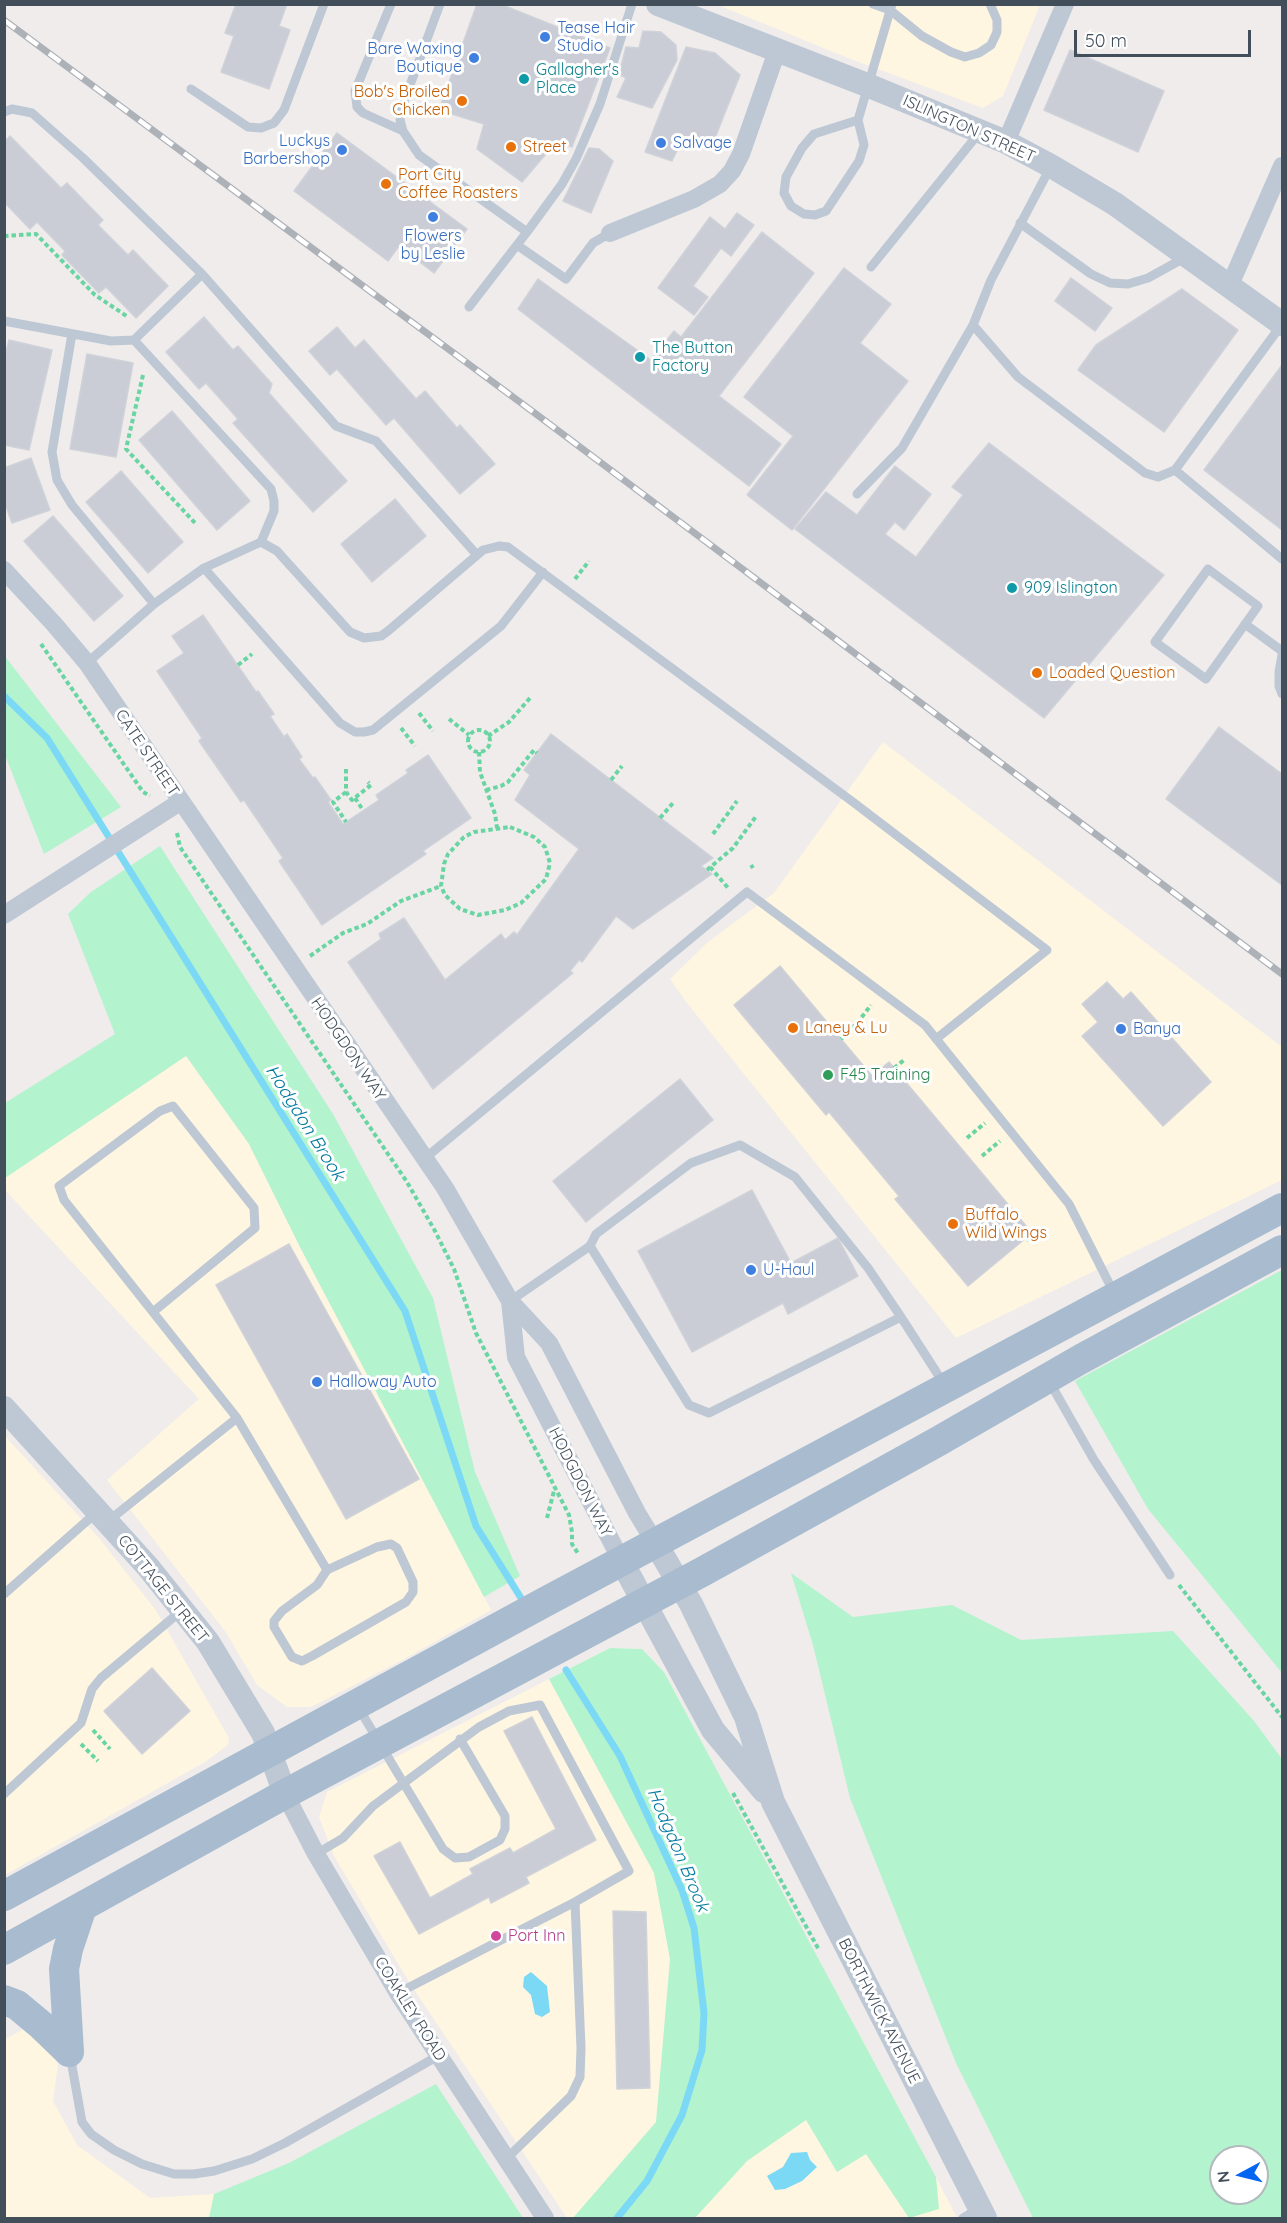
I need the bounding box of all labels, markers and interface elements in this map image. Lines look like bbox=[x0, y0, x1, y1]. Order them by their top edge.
place label: Tease Hair Studio bbox=[557, 18, 635, 56]
scale bar bbox=[1077, 18, 1254, 56]
text: 50 m bbox=[1085, 29, 1127, 52]
marker: Tease Hair Studio bbox=[538, 30, 552, 44]
place label: Bare Waxing Boutique bbox=[367, 39, 462, 77]
marker: Bare Waxing Boutique bbox=[467, 51, 481, 65]
place label: Gallagher's Place bbox=[536, 60, 619, 98]
marker: Gallagher's Place bbox=[517, 72, 531, 86]
place label: Bob's Broiled Chicken bbox=[354, 82, 450, 120]
street label: ISLINGTON STREET bbox=[900, 91, 1038, 167]
marker: Bob's Broiled Chicken bbox=[455, 94, 469, 108]
place label: Luckys Barbershop bbox=[243, 131, 330, 169]
place label: Salvage bbox=[673, 133, 732, 153]
marker: Salvage bbox=[654, 136, 668, 150]
place label: Street bbox=[523, 137, 567, 157]
marker: Street bbox=[504, 140, 518, 154]
marker: Luckys Barbershop bbox=[335, 143, 349, 157]
place label: Port City Coffee Roasters bbox=[398, 165, 518, 203]
marker: Port City Coffee Roasters bbox=[379, 177, 393, 191]
marker: Flowers by Leslie bbox=[426, 210, 440, 224]
place label: Flowers by Leslie bbox=[401, 226, 465, 264]
place label: The Button Factory bbox=[652, 338, 733, 376]
marker: The Button Factory bbox=[633, 350, 647, 364]
place label: 909 Islington bbox=[1024, 578, 1118, 598]
marker: 909 Islington bbox=[1005, 581, 1019, 595]
place label: Loaded Question bbox=[1049, 663, 1175, 683]
marker: Loaded Question bbox=[1030, 666, 1044, 680]
street label: CATE STREET bbox=[111, 706, 183, 800]
street label: HODGDON WAY bbox=[307, 994, 389, 1104]
place label: Laney & Lu bbox=[805, 1018, 888, 1038]
place label: Banya bbox=[1133, 1019, 1181, 1039]
marker: Laney & Lu bbox=[786, 1021, 800, 1035]
marker: Banya bbox=[1114, 1022, 1128, 1036]
water label: Hodgdon Brook bbox=[261, 1061, 349, 1185]
place label: F45 Training bbox=[840, 1065, 930, 1085]
marker: F45 Training bbox=[821, 1068, 835, 1082]
place label: Buffalo Wild Wings bbox=[965, 1205, 1047, 1243]
marker: Buffalo Wild Wings bbox=[946, 1217, 960, 1231]
place label: U-Haul bbox=[763, 1260, 814, 1280]
marker: U-Haul bbox=[744, 1263, 758, 1277]
place label: Halloway Auto bbox=[329, 1372, 437, 1392]
marker: Halloway Auto bbox=[310, 1375, 324, 1389]
street label: HODGDON WAY bbox=[544, 1424, 616, 1540]
street label: COTTAGE STREET bbox=[114, 1531, 212, 1647]
water label: Hodgdon Brook bbox=[642, 1785, 714, 1915]
place label: Port Inn bbox=[508, 1926, 565, 1946]
marker: Port Inn bbox=[489, 1929, 503, 1943]
street label: BORTHWICK AVENUE bbox=[834, 1935, 924, 2087]
street label: COAKLEY ROAD bbox=[370, 1953, 450, 2065]
north arrow bbox=[1209, 2145, 1269, 2205]
text: N bbox=[1212, 2170, 1234, 2184]

